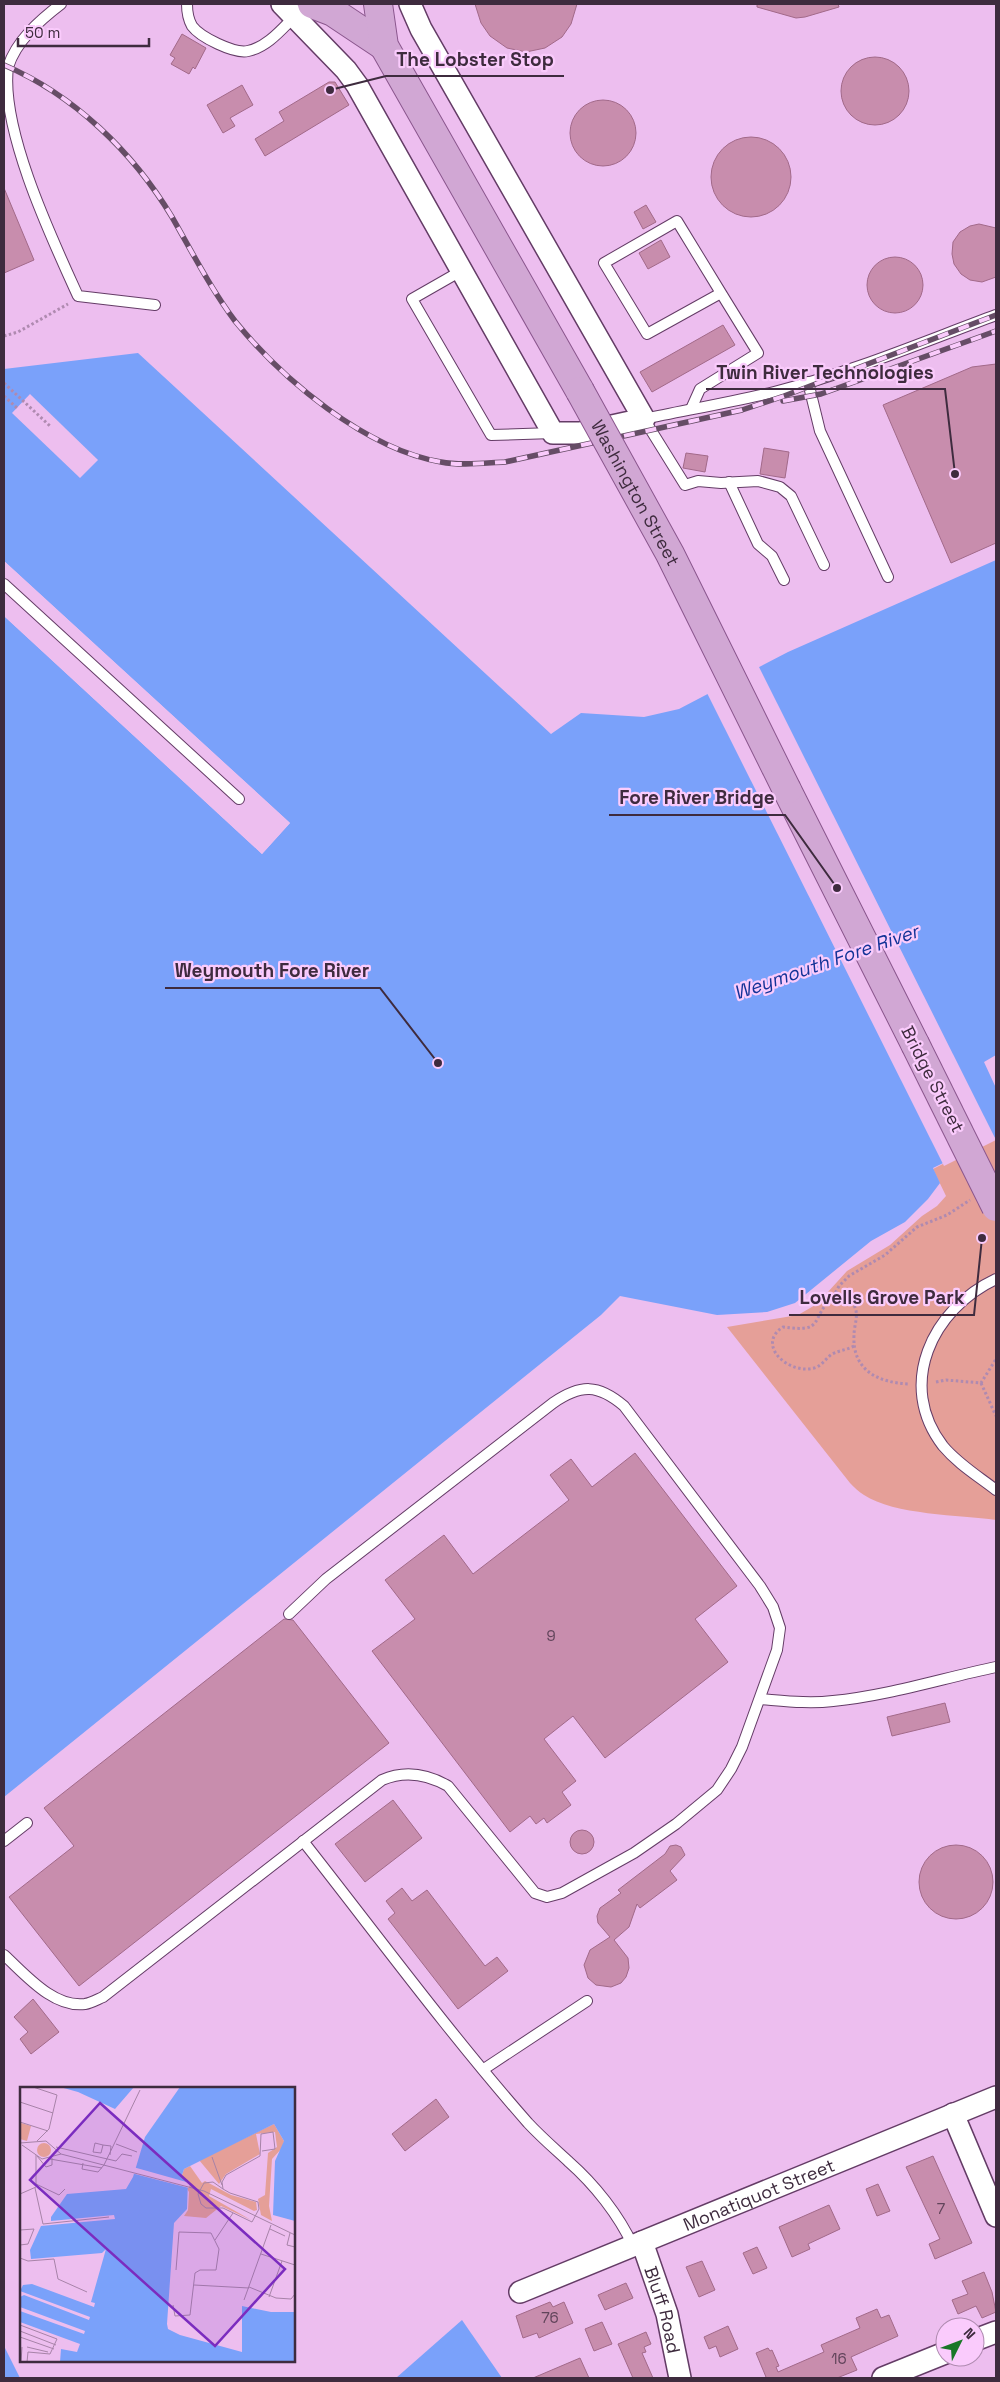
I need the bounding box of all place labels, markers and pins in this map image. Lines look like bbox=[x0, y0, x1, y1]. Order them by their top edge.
callout: The Lobster Stop bbox=[386, 42, 564, 76]
callout: Twin River Technologies bbox=[706, 355, 945, 389]
callout: Fore River Bridge bbox=[609, 781, 785, 815]
callout: Weymouth Fore River bbox=[165, 954, 380, 988]
callout: Lovells Grove Park bbox=[789, 1281, 974, 1315]

